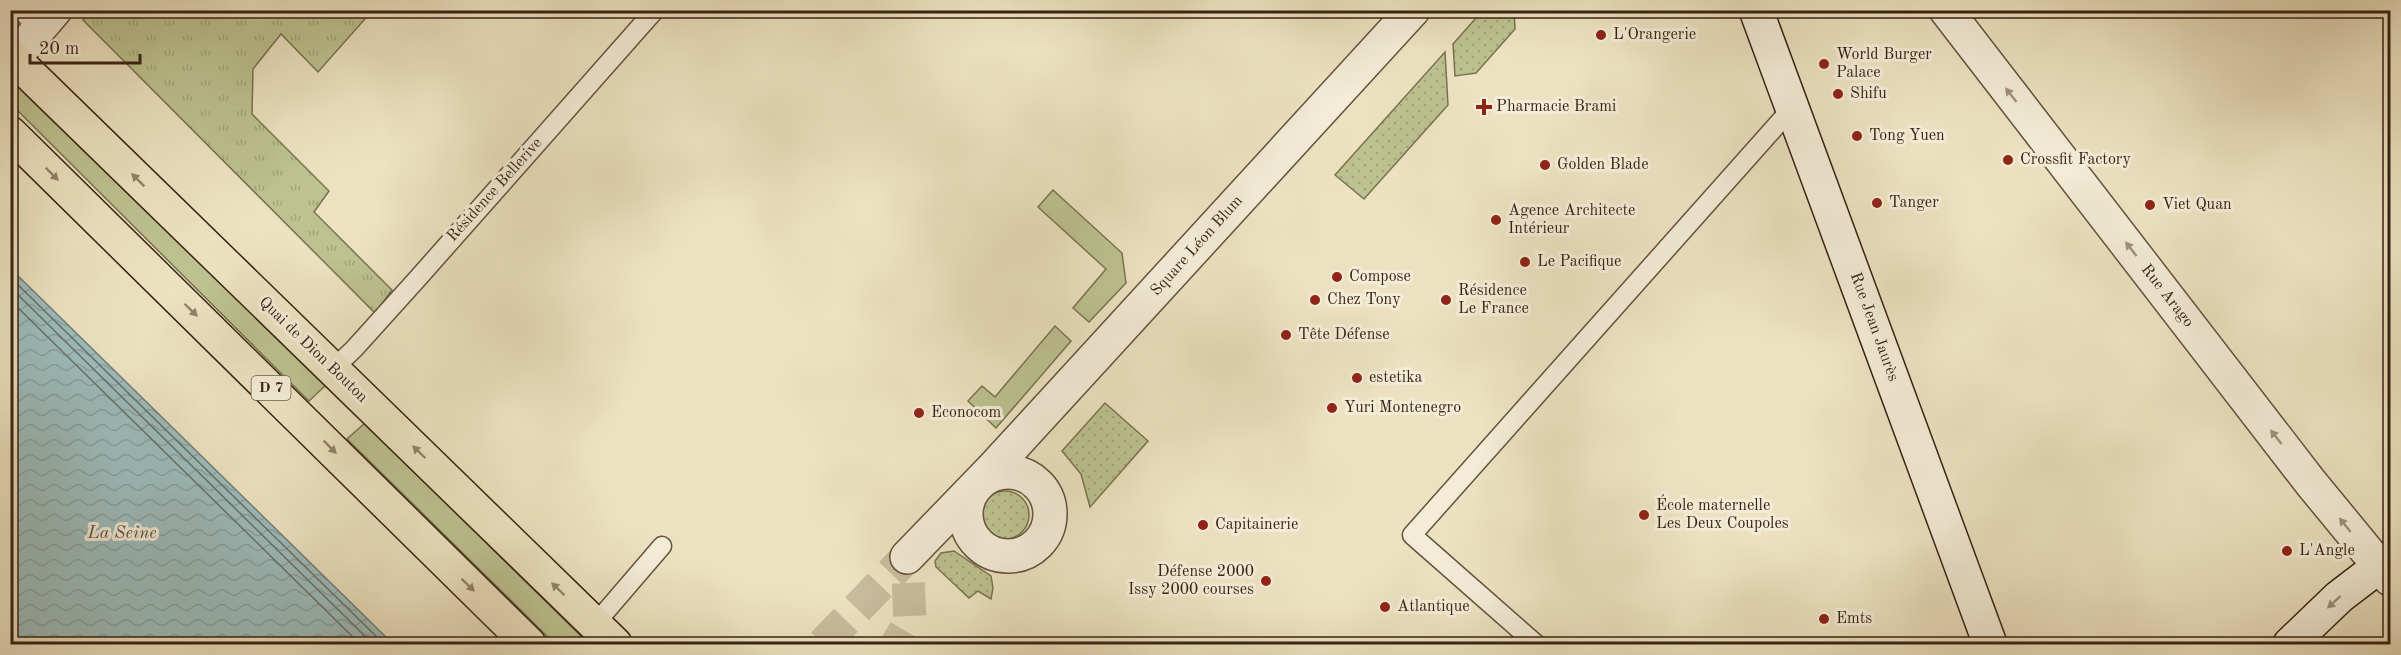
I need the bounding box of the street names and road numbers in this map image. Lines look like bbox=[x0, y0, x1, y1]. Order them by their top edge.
street label: Résidence Bellerive bbox=[444, 135, 546, 245]
street label: Square Léon Blum bbox=[1148, 193, 1246, 299]
street label: Rue Arago bbox=[2138, 261, 2196, 331]
street label: Rue Jean Jaurès bbox=[1847, 270, 1901, 384]
street label: Quai de Dion Bouton bbox=[256, 294, 371, 406]
road number: D 7 bbox=[252, 376, 290, 400]

